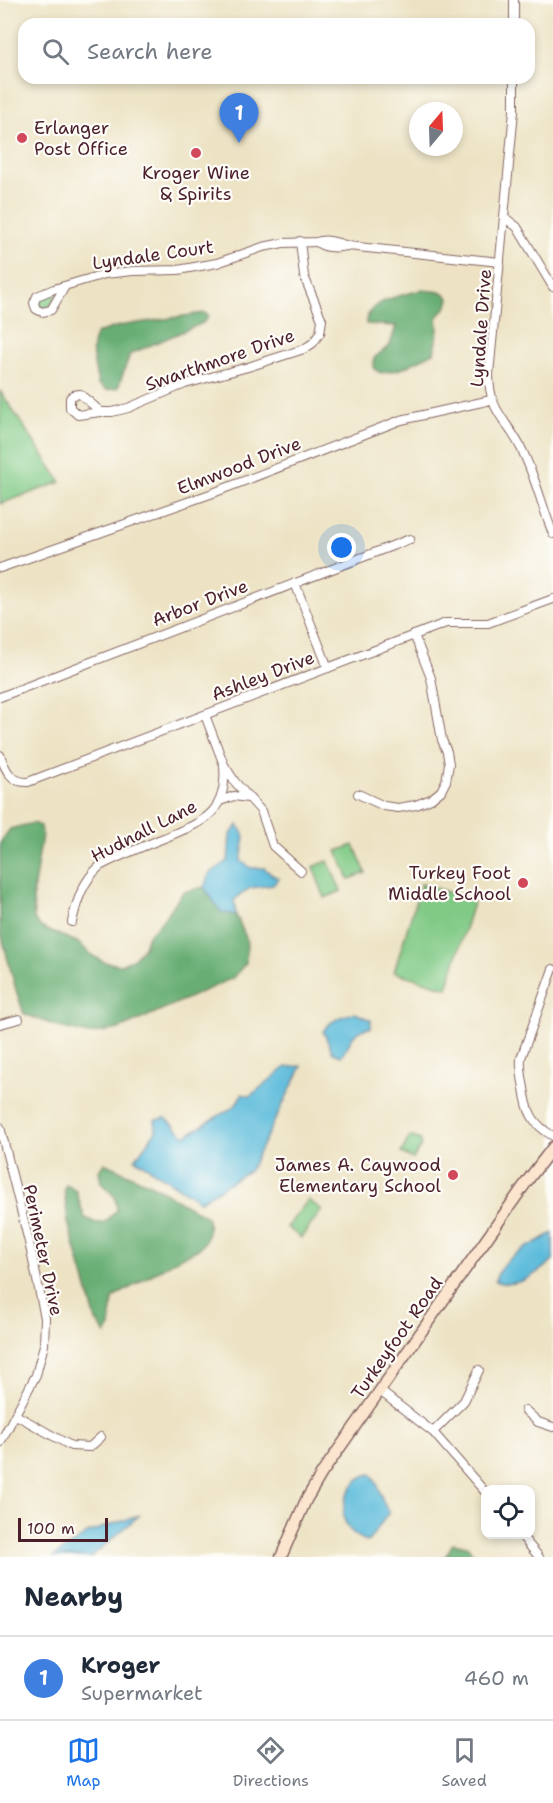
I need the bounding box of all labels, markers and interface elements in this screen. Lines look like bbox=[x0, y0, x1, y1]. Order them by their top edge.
search box bbox=[18, 18, 535, 84]
icon: search bbox=[39, 35, 72, 68]
text: Search here bbox=[87, 37, 213, 66]
pin: 1 bbox=[220, 94, 258, 143]
north arrow bbox=[409, 102, 463, 156]
place label: Erlanger Post Office bbox=[34, 116, 128, 161]
marker: Erlanger Post Office bbox=[15, 131, 29, 145]
marker: Kroger Wine & Spirits bbox=[189, 146, 203, 160]
place label: Kroger Wine & Spirits bbox=[142, 161, 250, 206]
street label: Lyndale Court bbox=[91, 235, 215, 275]
street label: Lyndale Drive bbox=[465, 268, 497, 388]
street label: Swarthmore Drive bbox=[142, 323, 298, 397]
street label: Elmwood Drive bbox=[174, 431, 304, 501]
your location bbox=[327, 533, 356, 562]
street label: Arbor Drive bbox=[149, 574, 251, 632]
street label: Ashley Drive bbox=[208, 645, 318, 707]
street label: Hudnall Lane bbox=[87, 794, 201, 868]
place label: Turkey Foot Middle School bbox=[388, 861, 512, 906]
marker: Turkey Foot Middle School bbox=[516, 876, 530, 890]
place label: James A. Caywood Elementary School bbox=[275, 1153, 442, 1198]
marker: James A. Caywood Elementary School bbox=[446, 1168, 460, 1182]
street label: Perimeter Drive bbox=[17, 1182, 69, 1318]
street label: Turkeyfoot Road bbox=[346, 1272, 448, 1404]
map controls bbox=[481, 1485, 535, 1539]
button: locate bbox=[481, 1485, 535, 1539]
scale bar bbox=[18, 1515, 108, 1542]
text: 100 m bbox=[27, 1518, 75, 1539]
text: Nearby bbox=[24, 1579, 123, 1614]
text: Kroger bbox=[81, 1651, 160, 1680]
text: 1 bbox=[39, 1665, 48, 1691]
text: 460 m bbox=[464, 1665, 529, 1691]
text: Supermarket bbox=[81, 1680, 203, 1706]
tab: Map bbox=[66, 1734, 100, 1791]
tab: Directions bbox=[233, 1734, 309, 1791]
tab: Saved bbox=[441, 1734, 487, 1791]

